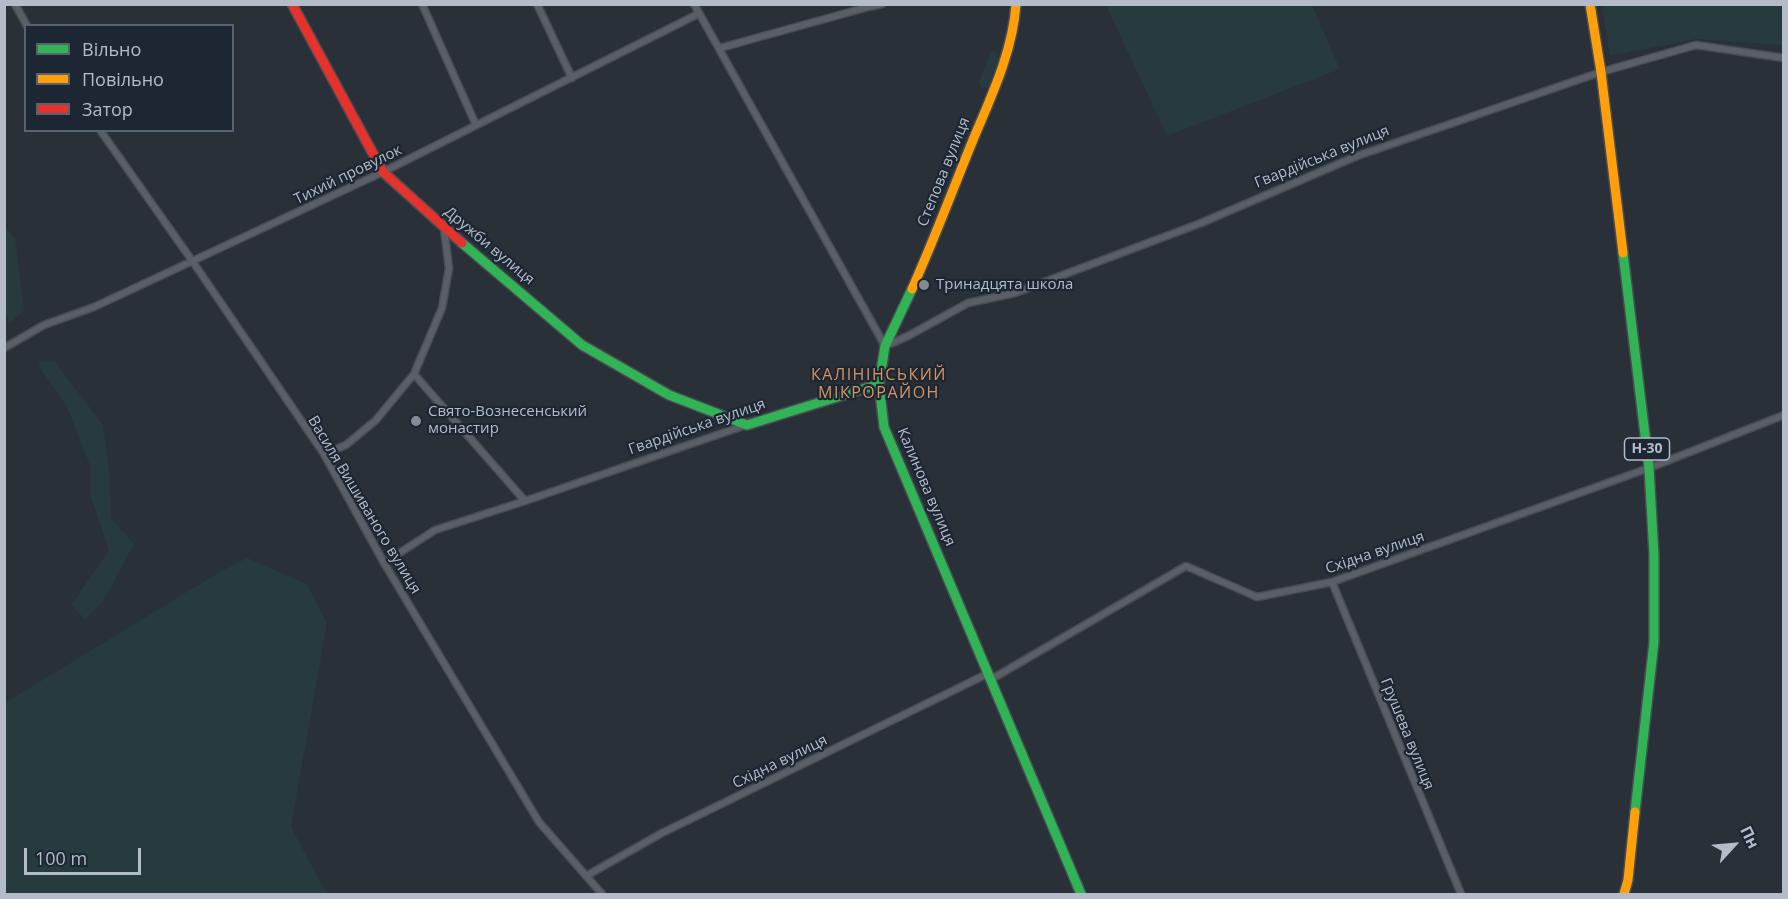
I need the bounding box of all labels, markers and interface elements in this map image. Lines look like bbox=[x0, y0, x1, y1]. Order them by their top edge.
legend bbox=[24, 24, 234, 132]
text: Вільно bbox=[82, 37, 141, 61]
text: Повільно bbox=[82, 67, 164, 91]
text: Затор bbox=[82, 97, 133, 121]
street label: Степова вулиця bbox=[914, 115, 974, 229]
street label: Гвардійська вулиця bbox=[1252, 122, 1392, 192]
street label: Тихий провулок bbox=[291, 141, 405, 209]
street label: Дружби вулиця bbox=[440, 203, 538, 289]
place label: Тринадцята школа bbox=[936, 276, 1073, 294]
marker: Тринадцята школа bbox=[917, 278, 931, 292]
district label: КАЛІНІНСЬКИЙ МІКРОРАЙОН bbox=[811, 365, 947, 403]
street label: Гвардійська вулиця bbox=[626, 395, 768, 459]
place label: Cвято-Вознесенський монастир bbox=[428, 403, 587, 438]
street label: Василя Вишиваного вулиця bbox=[304, 413, 424, 597]
marker: Cвято-Вознесенський монастир bbox=[409, 414, 423, 428]
street label: Калинова вулиця bbox=[893, 425, 959, 549]
road number: Н-30 bbox=[1624, 438, 1670, 460]
street label: Східна вулиця bbox=[1323, 528, 1427, 578]
street label: Грушева вулиця bbox=[1376, 675, 1438, 793]
street label: Східна вулиця bbox=[730, 731, 830, 793]
north arrow bbox=[1704, 815, 1764, 875]
text: Пн bbox=[1735, 822, 1765, 852]
scale bar bbox=[27, 836, 144, 874]
text: 100 m bbox=[35, 846, 87, 870]

